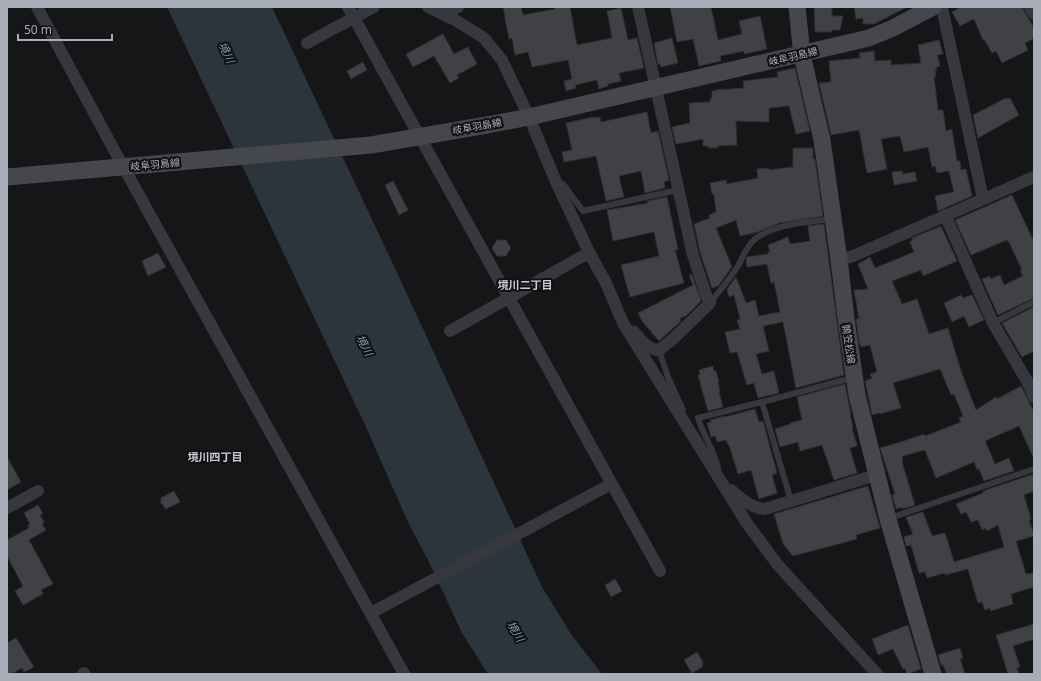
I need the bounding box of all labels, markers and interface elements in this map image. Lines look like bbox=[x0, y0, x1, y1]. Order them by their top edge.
scale bar bbox=[18, 16, 112, 42]
text: 50 m bbox=[24, 21, 52, 38]
water label: 境川 bbox=[216, 39, 239, 66]
street label: 岐阜羽島線 bbox=[767, 44, 819, 68]
street label: 岐阜羽島線 bbox=[451, 115, 503, 137]
street label: 岐阜羽島線 bbox=[129, 155, 181, 173]
district label: 境川二丁目 bbox=[498, 277, 553, 292]
street label: 鶉笠松線 bbox=[839, 323, 859, 365]
water label: 境川 bbox=[353, 332, 377, 359]
district label: 境川四丁目 bbox=[188, 449, 243, 464]
water label: 境川 bbox=[504, 618, 529, 645]

